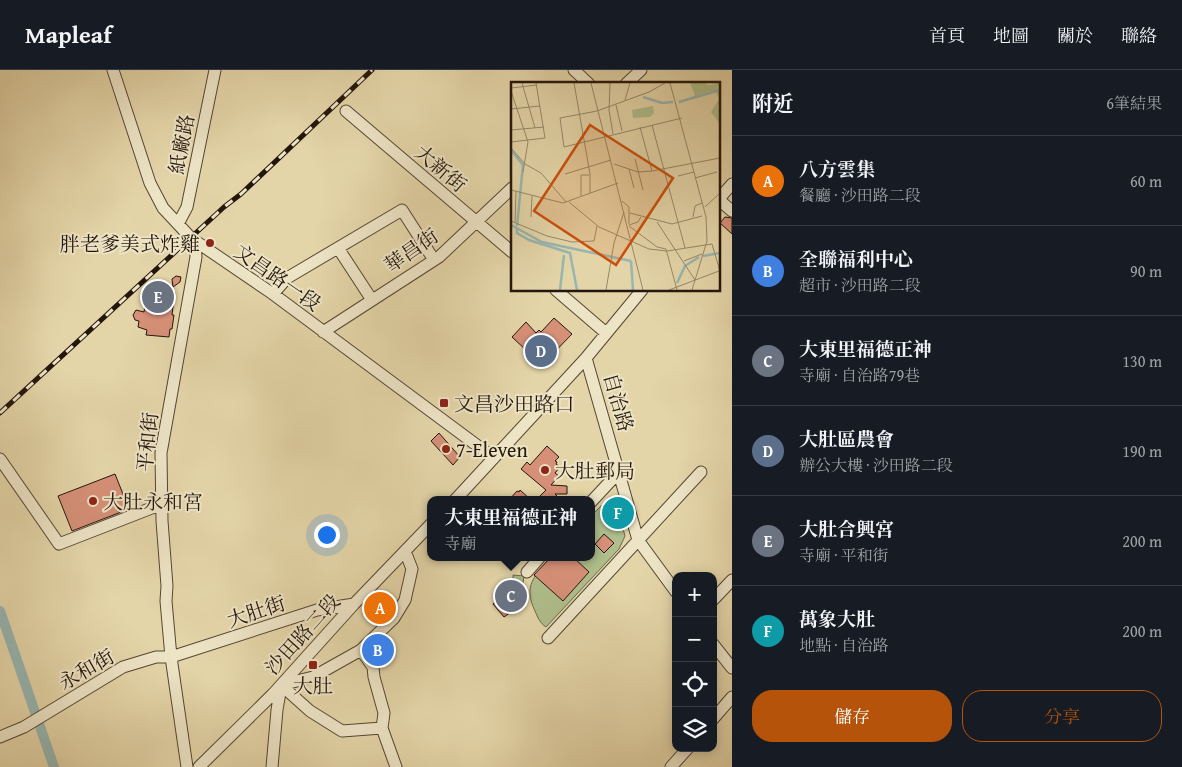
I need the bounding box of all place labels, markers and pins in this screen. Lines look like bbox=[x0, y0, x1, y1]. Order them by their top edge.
place label: 胖老爹美式炸雞 bbox=[60, 229, 200, 258]
marker: 胖老爹美式炸雞 bbox=[204, 237, 216, 249]
pin: E bbox=[142, 278, 174, 316]
pin: D bbox=[525, 332, 557, 370]
place label: 文昌沙田路口 bbox=[454, 389, 574, 418]
marker: 文昌沙田路口 bbox=[438, 397, 450, 409]
place label: 7-Eleven bbox=[456, 435, 528, 464]
marker: 7-Eleven bbox=[440, 443, 452, 455]
place label: 大肚郵局 bbox=[555, 456, 635, 485]
marker: 大肚郵局 bbox=[539, 464, 551, 476]
place label: 大肚永和宮 bbox=[103, 487, 203, 516]
pin: F bbox=[602, 494, 634, 532]
marker: 大肚永和宮 bbox=[87, 495, 99, 507]
pin: C bbox=[495, 577, 527, 615]
pin: A bbox=[364, 589, 396, 627]
pin: B bbox=[362, 631, 394, 669]
marker: 大肚 bbox=[307, 659, 319, 671]
place label: 大肚 bbox=[293, 671, 333, 700]

